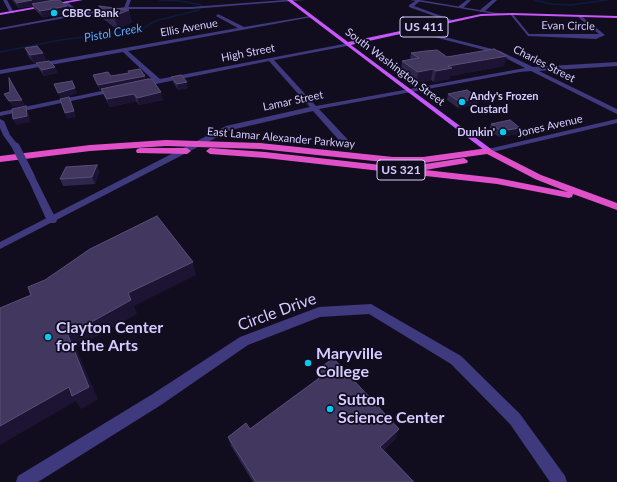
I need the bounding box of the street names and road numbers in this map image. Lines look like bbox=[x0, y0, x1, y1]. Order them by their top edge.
street label: Ellis Avenue bbox=[159, 16, 219, 40]
road number: US 411 bbox=[400, 17, 448, 37]
street label: Evan Circle bbox=[541, 19, 595, 33]
street label: South Washington Street bbox=[343, 25, 447, 109]
street label: High Street bbox=[220, 41, 276, 65]
street label: Charles Street bbox=[511, 43, 577, 85]
street label: Lamar Street bbox=[262, 88, 324, 114]
street label: Jones Avenue bbox=[516, 112, 584, 140]
street label: East Lamar Alexander Parkway bbox=[206, 125, 356, 151]
road number: US 321 bbox=[377, 160, 425, 180]
street label: Circle Drive bbox=[235, 289, 319, 335]

